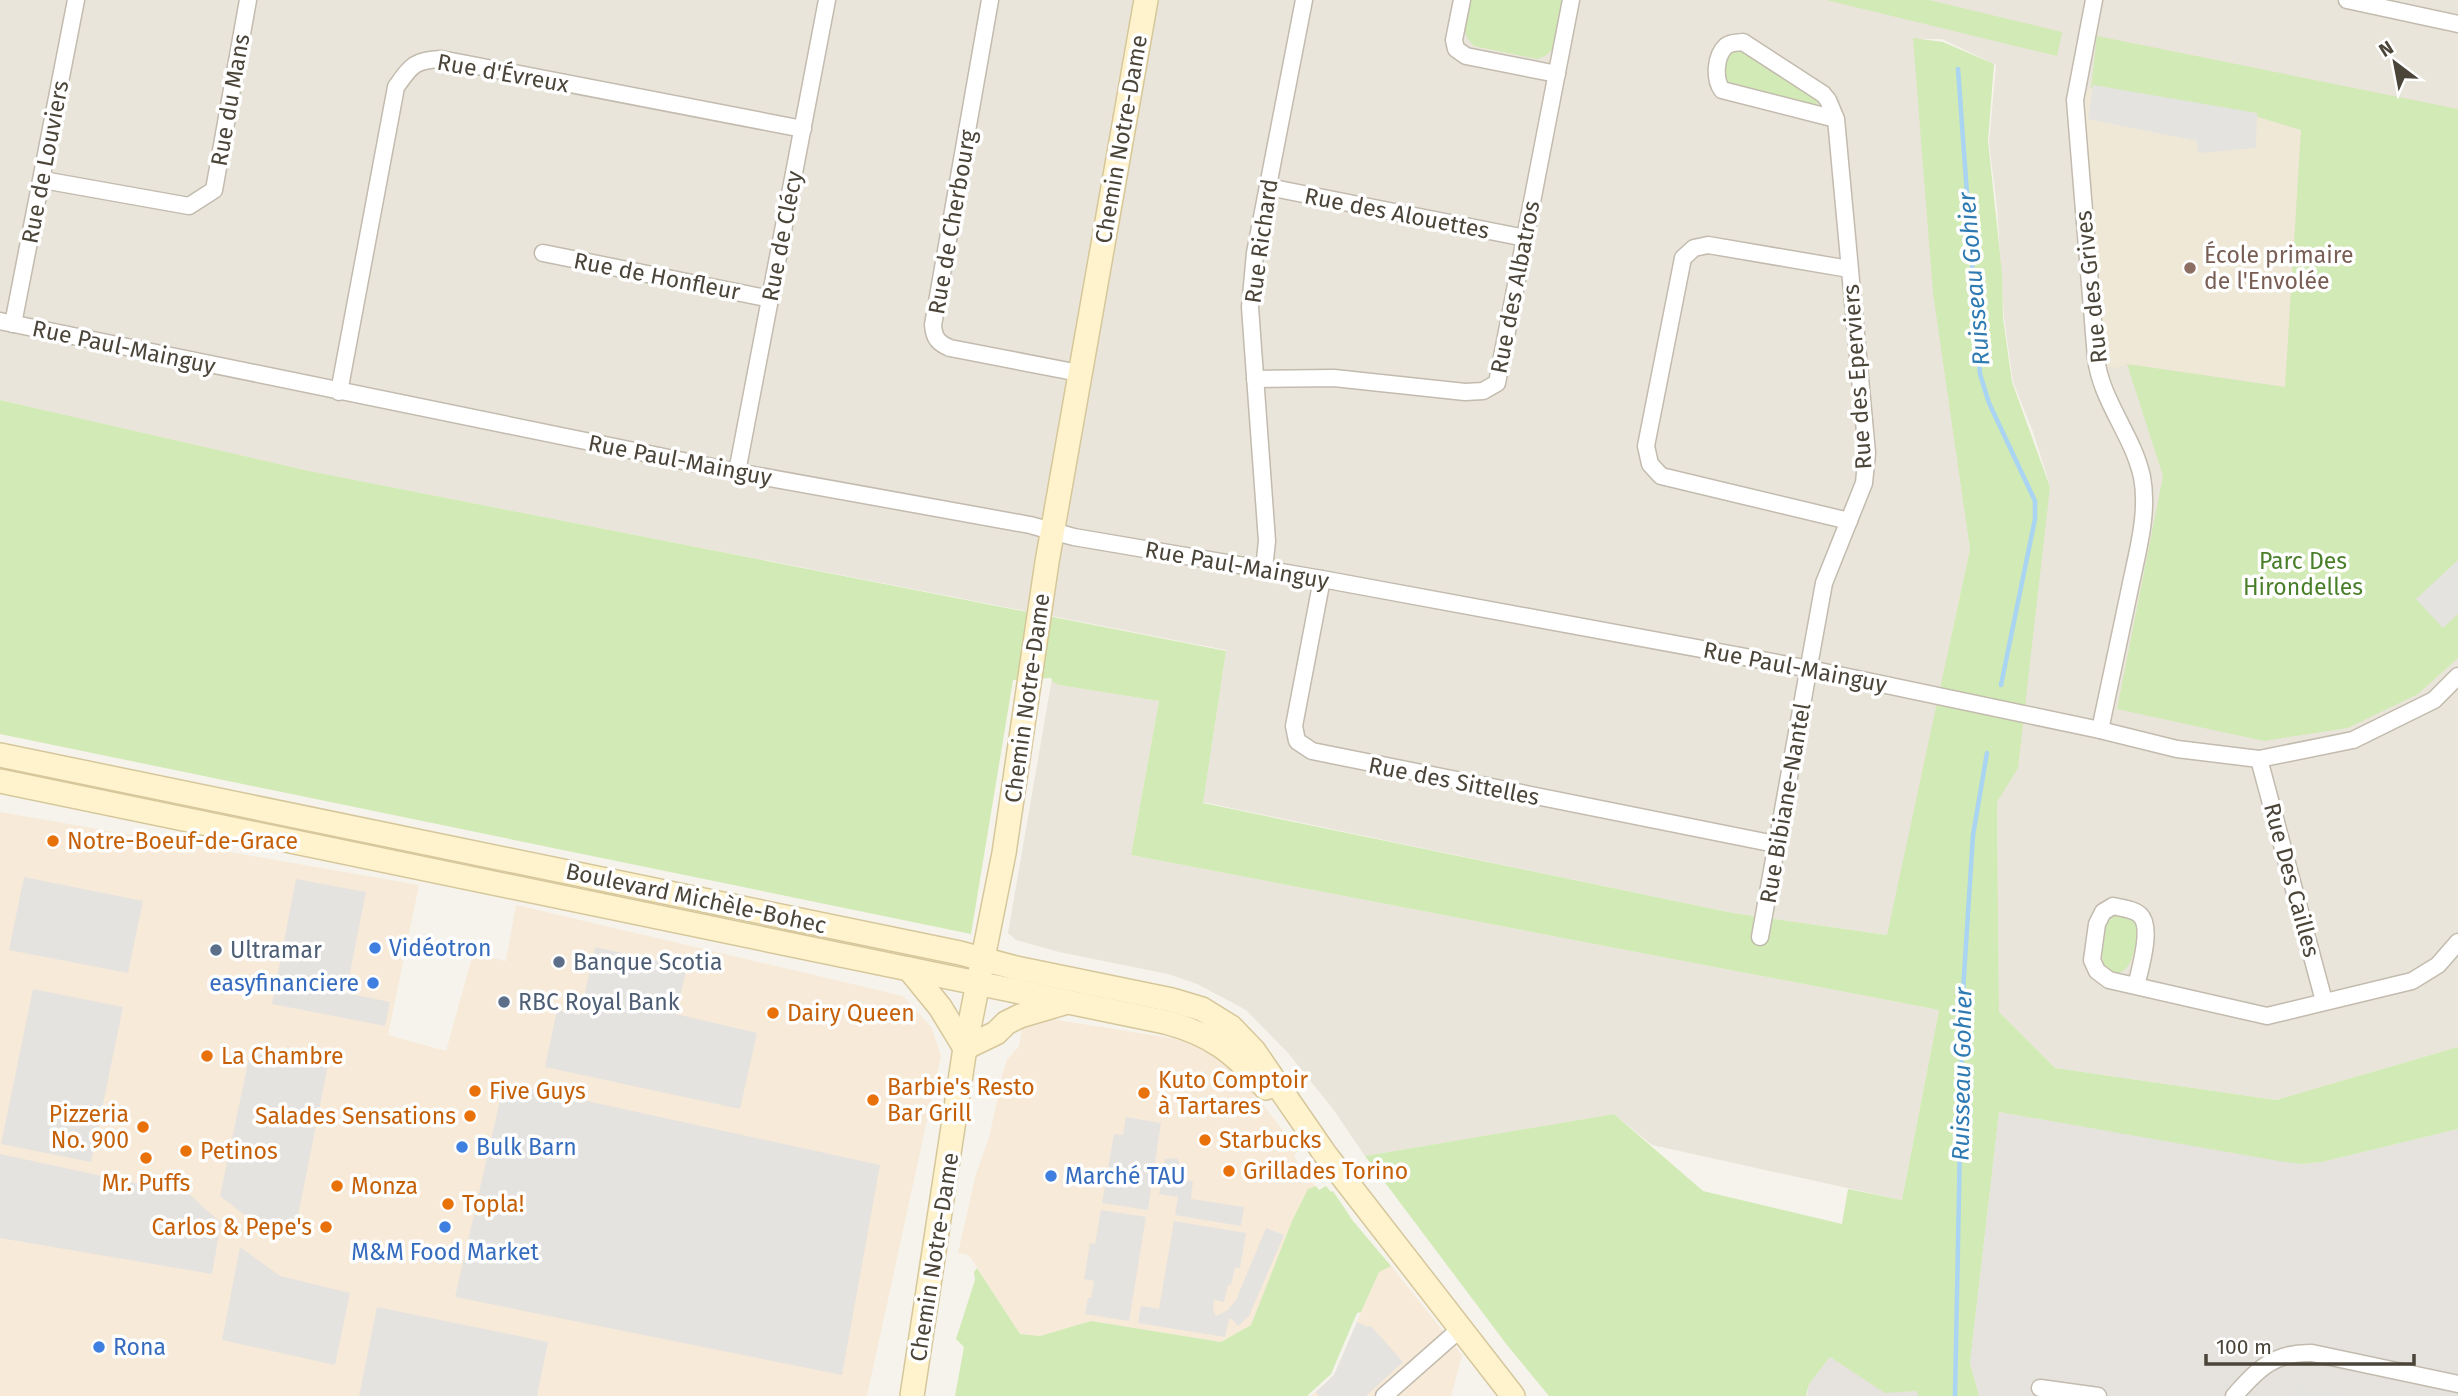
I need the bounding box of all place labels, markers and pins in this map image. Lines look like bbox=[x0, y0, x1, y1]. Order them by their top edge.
place label: École primaire de l'Envolée bbox=[2204, 240, 2354, 295]
marker: École primaire de l'Envolée bbox=[2182, 260, 2198, 276]
place label: Notre-Boeuf-de-Grace bbox=[67, 827, 298, 855]
marker: Notre-Boeuf-de-Grace bbox=[45, 833, 61, 849]
place label: Vidéotron bbox=[389, 934, 491, 962]
place label: Ultramar bbox=[230, 936, 322, 964]
marker: Vidéotron bbox=[367, 940, 383, 956]
marker: Ultramar bbox=[208, 942, 224, 958]
place label: Banque Scotia bbox=[573, 948, 723, 976]
marker: Banque Scotia bbox=[551, 954, 567, 970]
place label: easyfinanciere bbox=[209, 969, 359, 997]
marker: easyfinanciere bbox=[365, 975, 381, 991]
place label: RBC Royal Bank bbox=[518, 988, 680, 1016]
marker: RBC Royal Bank bbox=[496, 994, 512, 1010]
place label: Dairy Queen bbox=[787, 999, 915, 1027]
marker: Dairy Queen bbox=[765, 1005, 781, 1021]
place label: La Chambre bbox=[221, 1042, 344, 1070]
marker: La Chambre bbox=[199, 1048, 215, 1064]
place label: Kuto Comptoir à Tartares bbox=[1158, 1066, 1308, 1120]
place label: Barbie's Resto Bar Grill bbox=[887, 1073, 1035, 1127]
place label: Five Guys bbox=[489, 1077, 586, 1105]
marker: Five Guys bbox=[467, 1083, 483, 1099]
marker: Kuto Comptoir à Tartares bbox=[1136, 1085, 1152, 1101]
marker: Barbie's Resto Bar Grill bbox=[865, 1092, 881, 1108]
place label: Pizzeria No. 900 bbox=[49, 1100, 129, 1154]
place label: Salades Sensations bbox=[255, 1102, 456, 1130]
marker: Salades Sensations bbox=[462, 1108, 478, 1124]
marker: Pizzeria No. 900 bbox=[135, 1119, 151, 1135]
place label: Starbucks bbox=[1219, 1126, 1322, 1154]
marker: Starbucks bbox=[1197, 1132, 1213, 1148]
place label: Bulk Barn bbox=[476, 1133, 577, 1161]
place label: Petinos bbox=[200, 1137, 278, 1165]
marker: Bulk Barn bbox=[454, 1139, 470, 1155]
marker: Petinos bbox=[178, 1143, 194, 1159]
marker: Mr. Puffs bbox=[138, 1150, 154, 1166]
place label: Grillades Torino bbox=[1243, 1157, 1408, 1185]
place label: Marché TAU bbox=[1065, 1162, 1186, 1190]
marker: Grillades Torino bbox=[1221, 1163, 1237, 1179]
marker: Marché TAU bbox=[1043, 1168, 1059, 1184]
place label: Mr. Puffs bbox=[102, 1169, 190, 1197]
place label: Monza bbox=[351, 1172, 418, 1200]
marker: Monza bbox=[329, 1178, 345, 1194]
place label: Topla! bbox=[462, 1190, 524, 1218]
marker: Topla! bbox=[440, 1196, 456, 1212]
place label: Carlos & Pepe's bbox=[151, 1213, 312, 1241]
marker: Carlos & Pepe's bbox=[318, 1219, 334, 1235]
marker: M&M Food Market bbox=[437, 1219, 453, 1235]
place label: M&M Food Market bbox=[351, 1238, 539, 1266]
place label: Rona bbox=[113, 1333, 166, 1361]
marker: Rona bbox=[91, 1339, 107, 1355]

